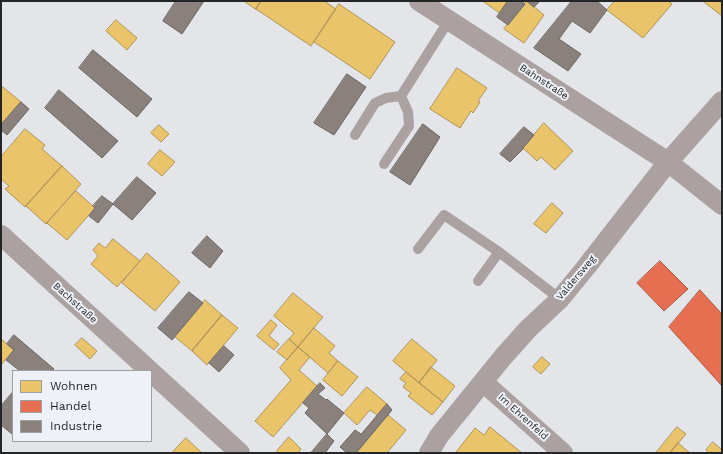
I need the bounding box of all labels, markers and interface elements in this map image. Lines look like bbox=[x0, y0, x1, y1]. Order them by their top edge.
street label: Bahnstraße bbox=[517, 62, 571, 102]
street label: Valdersweg bbox=[554, 253, 598, 303]
street label: Bachstraße bbox=[51, 280, 99, 326]
legend bbox=[12, 370, 152, 442]
text: Wohnen bbox=[50, 379, 98, 393]
street label: Im Ehrenfeld bbox=[496, 391, 550, 443]
text: Handel bbox=[50, 399, 91, 413]
text: Industrie bbox=[50, 419, 102, 433]

